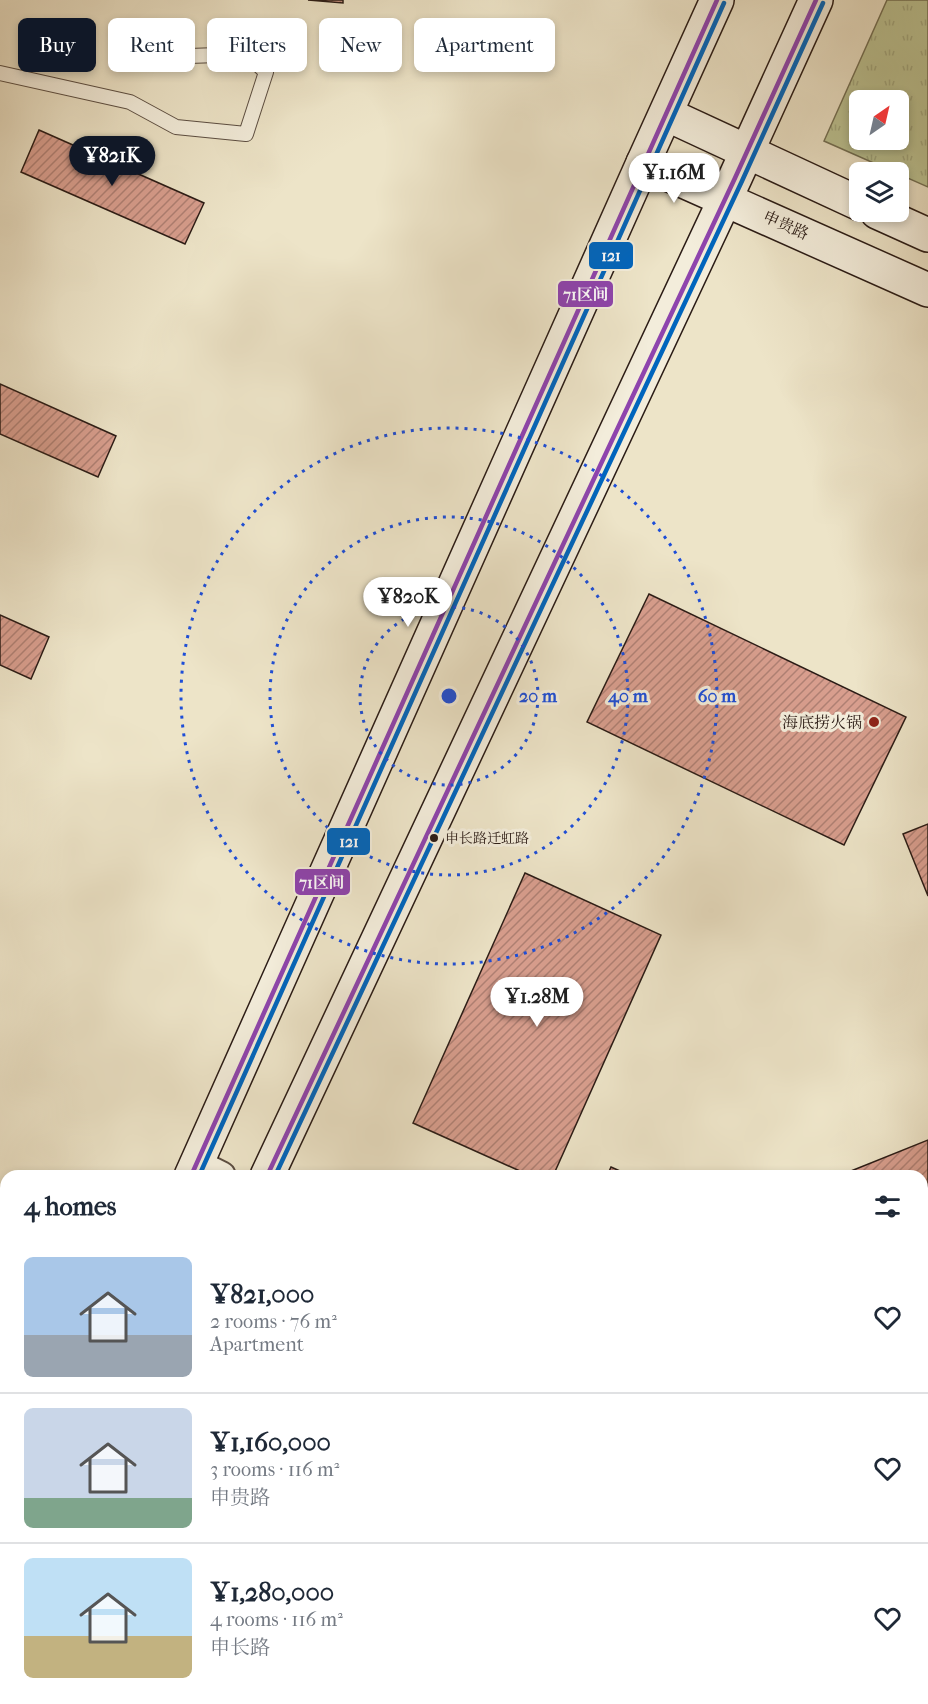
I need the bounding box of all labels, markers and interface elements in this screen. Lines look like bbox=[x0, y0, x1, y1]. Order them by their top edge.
chip: Buy bbox=[18, 18, 96, 72]
chip: Rent bbox=[108, 18, 195, 72]
chip: Filters bbox=[207, 18, 307, 72]
chip: New bbox=[319, 18, 402, 72]
chip: Apartment bbox=[414, 18, 555, 72]
north arrow bbox=[849, 90, 909, 150]
map controls bbox=[849, 90, 909, 222]
pin: ¥821K bbox=[70, 136, 154, 187]
text: ¥821K bbox=[83, 144, 141, 167]
pin: ¥1.16M bbox=[625, 153, 723, 204]
text: ¥1.16M bbox=[643, 161, 705, 184]
button: layers bbox=[849, 162, 909, 222]
street label: 申贵路 bbox=[760, 207, 812, 243]
line badge: 121 bbox=[588, 241, 634, 270]
text: 121 bbox=[601, 246, 621, 265]
line badge: 71区间 bbox=[557, 280, 614, 308]
text: 71区间 bbox=[562, 285, 609, 304]
pin: ¥820K bbox=[366, 577, 450, 628]
text: ¥820K bbox=[377, 585, 439, 608]
centre of rings bbox=[439, 686, 459, 706]
text: 20 m bbox=[519, 686, 558, 707]
text: 40 m bbox=[607, 686, 649, 707]
text: 60 m bbox=[698, 686, 737, 707]
place label: 海底捞火锅 bbox=[782, 713, 862, 732]
marker: 海底捞火锅 bbox=[867, 715, 881, 729]
line badge: 121 bbox=[326, 827, 371, 856]
place label: 申长路迁虹路 bbox=[445, 830, 529, 847]
text: 121 bbox=[339, 832, 359, 851]
marker: 申长路迁虹路 bbox=[428, 832, 440, 844]
line badge: 71区间 bbox=[294, 868, 351, 896]
text: 71区间 bbox=[298, 873, 345, 892]
pin: ¥1.28M bbox=[488, 977, 586, 1028]
text: ¥1.28M bbox=[504, 985, 570, 1008]
icon: filters bbox=[871, 1190, 904, 1223]
text: 4 homes bbox=[24, 1191, 116, 1222]
text: ¥821,000 bbox=[210, 1279, 314, 1310]
icon: home bbox=[72, 1281, 144, 1353]
icon: heart bbox=[871, 1301, 904, 1334]
text: 2 rooms · 76 m² bbox=[210, 1310, 337, 1333]
text: Apartment bbox=[210, 1333, 304, 1356]
text: ¥1,160,000 bbox=[210, 1427, 331, 1458]
icon: home bbox=[72, 1432, 144, 1504]
icon: heart bbox=[871, 1452, 904, 1485]
text: 3 rooms · 116 m² bbox=[210, 1458, 339, 1481]
text: 申贵路 bbox=[210, 1486, 270, 1509]
text: ¥1,280,000 bbox=[210, 1577, 334, 1608]
icon: home bbox=[72, 1582, 144, 1654]
icon: heart bbox=[871, 1602, 904, 1635]
text: 4 rooms · 116 m² bbox=[210, 1608, 343, 1631]
text: 申长路 bbox=[210, 1636, 270, 1659]

